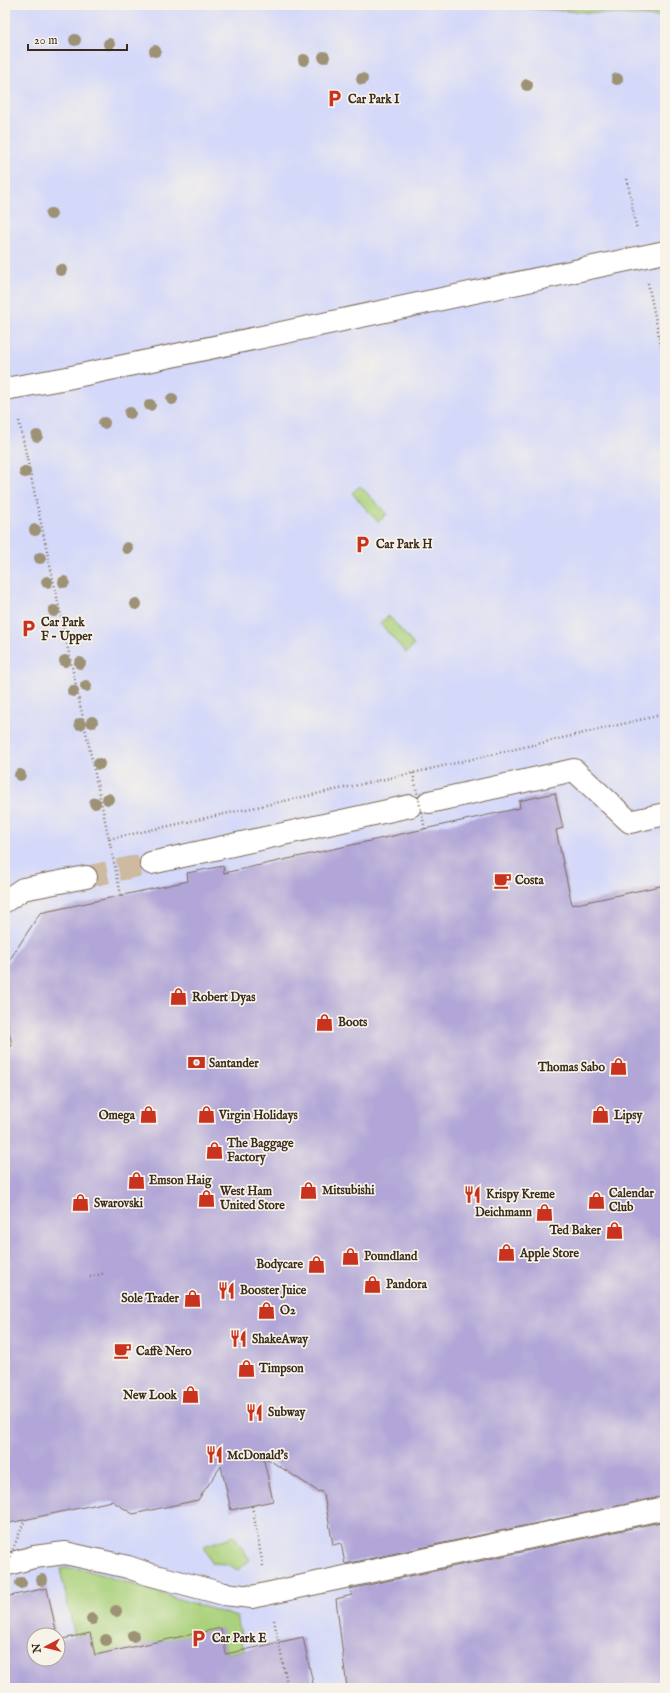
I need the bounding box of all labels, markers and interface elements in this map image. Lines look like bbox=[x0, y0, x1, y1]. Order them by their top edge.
scale bar bbox=[28, 26, 127, 52]
text: 20 m bbox=[34, 33, 57, 48]
parking icon: Car Park I bbox=[325, 89, 345, 109]
place label: Car Park I bbox=[348, 92, 400, 107]
parking icon: Car Park H bbox=[353, 534, 373, 554]
place label: Car Park H bbox=[376, 537, 433, 552]
place label: Car Park F - Upper bbox=[41, 615, 93, 645]
parking icon: Car Park F - Upper bbox=[18, 619, 38, 639]
cafe icon: Costa bbox=[492, 870, 512, 890]
place label: Costa bbox=[515, 873, 544, 888]
shop icon: Robert Dyas bbox=[169, 987, 189, 1007]
place label: Robert Dyas bbox=[192, 990, 256, 1006]
shop icon: Boots bbox=[315, 1012, 335, 1032]
place label: Boots bbox=[338, 1015, 368, 1030]
bank icon: Santander bbox=[186, 1053, 206, 1073]
place label: Santander bbox=[209, 1056, 259, 1071]
shop icon: Thomas Sabo bbox=[608, 1057, 628, 1077]
place label: Thomas Sabo bbox=[537, 1060, 606, 1075]
shop icon: Omega bbox=[138, 1105, 158, 1125]
shop icon: Virgin Holidays bbox=[196, 1105, 216, 1125]
shop icon: Lipsy bbox=[591, 1105, 611, 1125]
place label: Omega bbox=[99, 1108, 136, 1124]
place label: Virgin Holidays bbox=[218, 1108, 299, 1124]
place label: Lipsy bbox=[613, 1108, 643, 1124]
place label: The Baggage Factory bbox=[226, 1136, 294, 1166]
shop icon: The Baggage Factory bbox=[204, 1140, 224, 1160]
shop icon: Emson Haig bbox=[126, 1170, 146, 1190]
place label: Emson Haig bbox=[149, 1173, 212, 1189]
shop icon: Mitsubishi bbox=[299, 1180, 319, 1200]
place label: Mitsubishi bbox=[322, 1183, 375, 1198]
place label: West Ham United Store bbox=[219, 1184, 285, 1213]
restaurant icon: Krispy Kreme bbox=[463, 1184, 483, 1204]
place label: Calendar Club bbox=[609, 1186, 654, 1215]
place label: Krispy Kreme bbox=[486, 1187, 555, 1203]
shop icon: West Ham United Store bbox=[197, 1188, 217, 1208]
shop icon: Calendar Club bbox=[586, 1190, 606, 1210]
shop icon: Swarovski bbox=[71, 1193, 91, 1213]
place label: Swarovski bbox=[94, 1196, 144, 1211]
shop icon: Deichmann bbox=[535, 1202, 555, 1222]
place label: Deichmann bbox=[475, 1205, 533, 1220]
shop icon: Ted Baker bbox=[604, 1220, 624, 1240]
place label: Ted Baker bbox=[548, 1223, 602, 1238]
shop icon: Apple Store bbox=[497, 1243, 517, 1263]
shop icon: Poundland bbox=[341, 1246, 361, 1266]
place label: Apple Store bbox=[519, 1246, 579, 1262]
place label: Poundland bbox=[364, 1249, 418, 1264]
shop icon: Bodycare bbox=[306, 1254, 326, 1274]
place label: Bodycare bbox=[256, 1257, 303, 1273]
shop icon: Pandora bbox=[363, 1274, 383, 1294]
place label: Pandora bbox=[386, 1277, 428, 1292]
restaurant icon: Booster Juice bbox=[217, 1280, 237, 1300]
place label: Booster Juice bbox=[240, 1283, 307, 1299]
shop icon: Sole Trader bbox=[182, 1288, 202, 1308]
place label: Sole Trader bbox=[121, 1291, 180, 1306]
shop icon: O2 bbox=[257, 1300, 277, 1320]
place label: O2 bbox=[280, 1303, 296, 1318]
restaurant icon: ShakeAway bbox=[229, 1329, 249, 1349]
place label: ShakeAway bbox=[252, 1332, 309, 1348]
cafe icon: Caffè Nero bbox=[113, 1341, 133, 1361]
place label: Caffè Nero bbox=[136, 1344, 192, 1359]
shop icon: Timpson bbox=[236, 1358, 256, 1378]
place label: Timpson bbox=[258, 1361, 304, 1377]
shop icon: New Look bbox=[180, 1385, 200, 1405]
place label: New Look bbox=[122, 1388, 178, 1403]
restaurant icon: Subway bbox=[245, 1402, 265, 1422]
place label: Subway bbox=[268, 1405, 307, 1421]
restaurant icon: McDonald's bbox=[204, 1445, 224, 1465]
place label: McDonald's bbox=[227, 1448, 289, 1463]
north arrow bbox=[26, 1627, 66, 1667]
parking icon: Car Park E bbox=[189, 1628, 209, 1648]
place label: Car Park E bbox=[212, 1631, 267, 1646]
text: N bbox=[29, 1642, 45, 1655]

